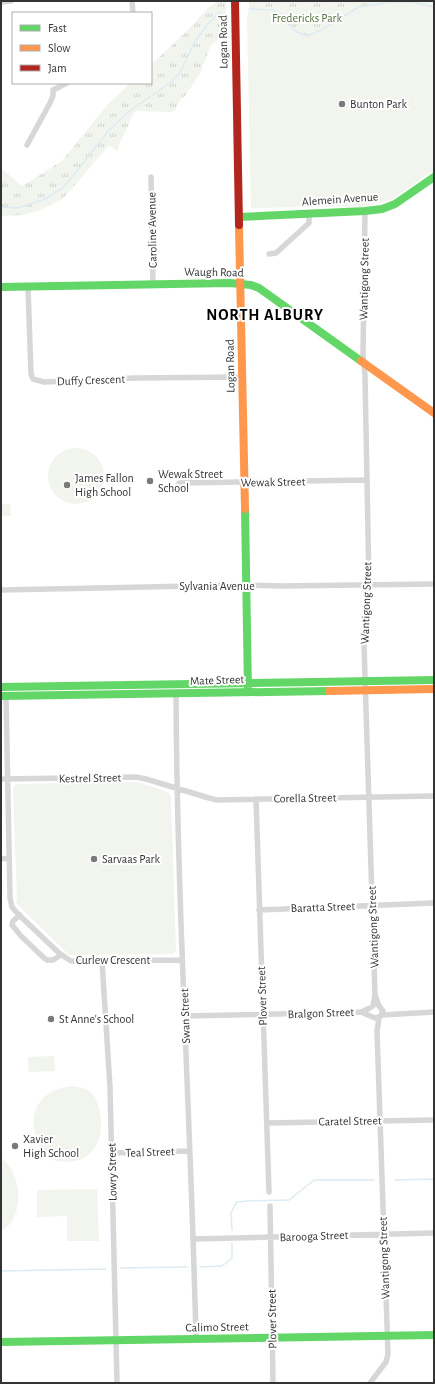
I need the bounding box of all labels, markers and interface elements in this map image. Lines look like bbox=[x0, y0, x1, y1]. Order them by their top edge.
legend bbox=[12, 12, 152, 84]
park label: Fredericks Park bbox=[272, 12, 342, 24]
street label: Logan Road bbox=[217, 15, 229, 69]
text: Fast bbox=[48, 22, 67, 34]
text: Slow bbox=[48, 42, 70, 54]
text: Jam bbox=[48, 62, 67, 74]
place label: Bunton Park bbox=[350, 98, 407, 110]
marker: Bunton Park bbox=[337, 99, 347, 109]
street label: Alemein Avenue bbox=[301, 190, 379, 208]
street label: Caroline Avenue bbox=[145, 192, 159, 268]
street label: Wantigong Street bbox=[357, 238, 371, 320]
street label: Waugh Road bbox=[184, 265, 244, 279]
district label: NORTH ALBURY bbox=[206, 307, 324, 323]
street label: Logan Road bbox=[224, 339, 236, 393]
street label: Duffy Crescent bbox=[57, 373, 126, 388]
place label: Wewak Street School bbox=[158, 468, 223, 494]
place label: James Fallon High School bbox=[75, 472, 134, 498]
street label: Wewak Street bbox=[240, 475, 306, 489]
marker: Wewak Street School bbox=[145, 476, 155, 486]
marker: James Fallon High School bbox=[62, 480, 72, 490]
street label: Wantigong Street bbox=[359, 561, 373, 644]
street label: Sylvania Avenue bbox=[179, 580, 255, 593]
street label: Mate Street bbox=[190, 673, 245, 687]
street label: Kestrel Street bbox=[59, 771, 122, 785]
street label: Corella Street bbox=[273, 791, 337, 805]
place label: Sarvaas Park bbox=[102, 853, 161, 865]
marker: Sarvaas Park bbox=[89, 854, 99, 864]
street label: Wantigong Street bbox=[366, 885, 380, 968]
street label: Baratta Street bbox=[291, 900, 356, 914]
street label: Curlew Crescent bbox=[76, 954, 150, 966]
street label: Plover Street bbox=[255, 966, 269, 1026]
street label: Swan Street bbox=[178, 988, 192, 1044]
street label: Bralgon Street bbox=[287, 1006, 355, 1020]
place label: St Anne's School bbox=[59, 1013, 134, 1025]
marker: St Anne's School bbox=[46, 1014, 56, 1024]
street label: Caratel Street bbox=[318, 1114, 382, 1128]
place label: Xavier High School bbox=[23, 1133, 79, 1159]
marker: Xavier High School bbox=[10, 1141, 20, 1151]
street label: Lowry Street bbox=[105, 1143, 120, 1201]
street label: Teal Street bbox=[125, 1145, 175, 1159]
street label: Wantigong Street bbox=[377, 1216, 391, 1299]
street label: Barooga Street bbox=[279, 1229, 349, 1243]
street label: Plover Street bbox=[265, 1289, 279, 1349]
street label: Calimo Street bbox=[185, 1320, 249, 1334]

